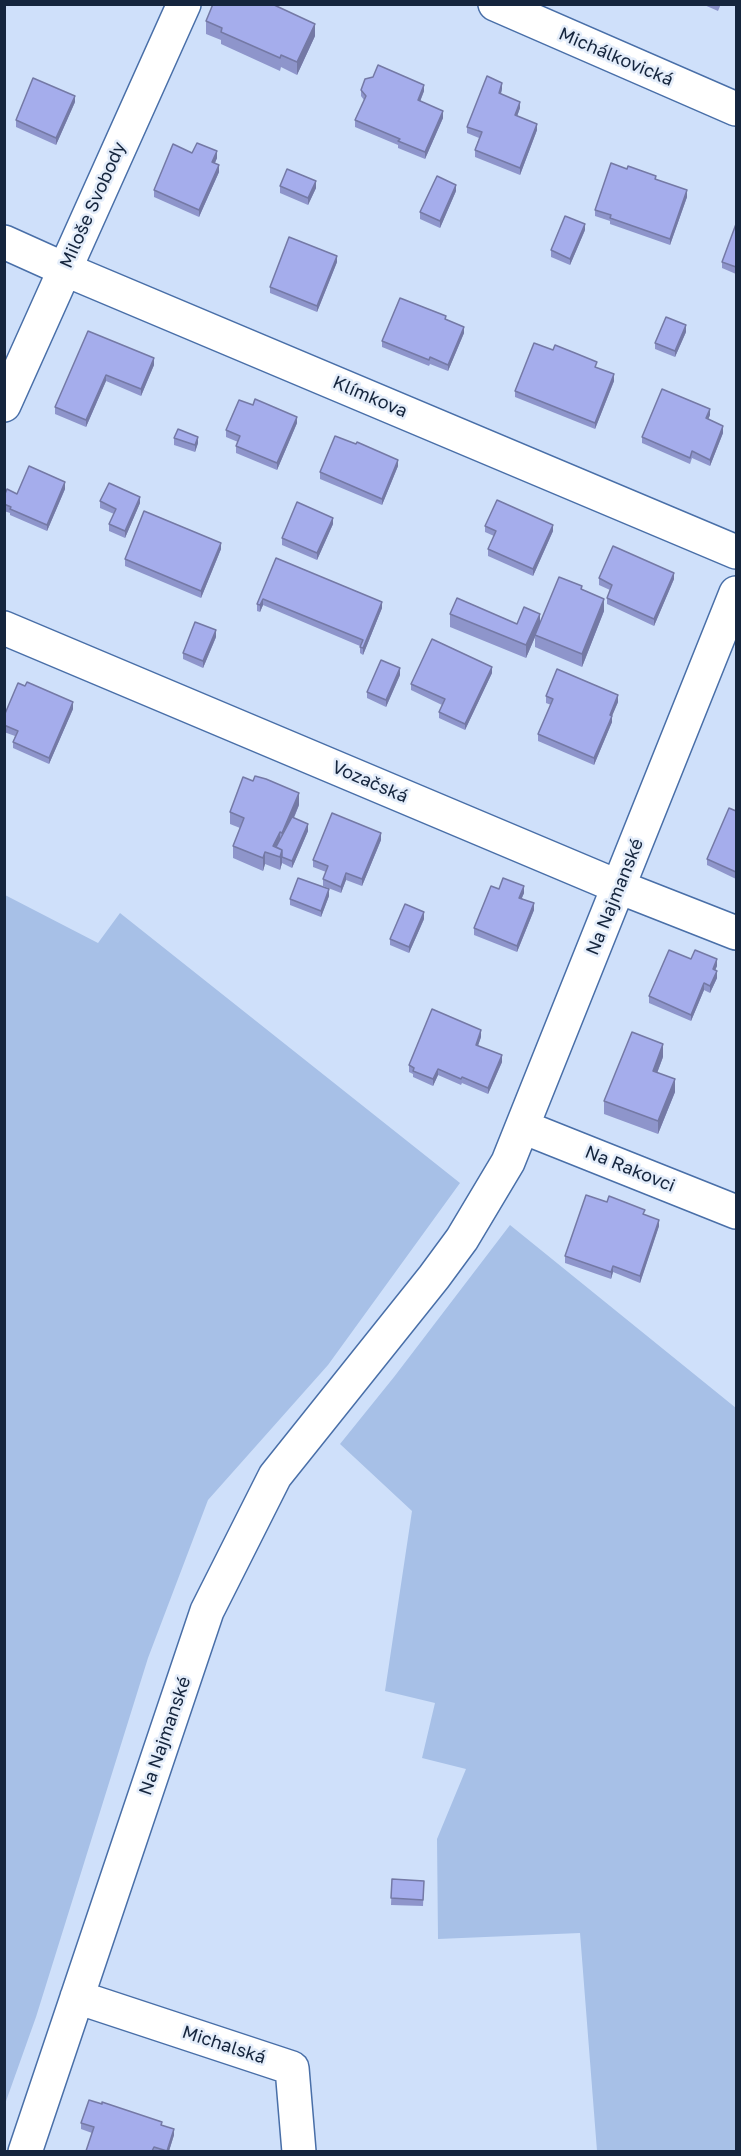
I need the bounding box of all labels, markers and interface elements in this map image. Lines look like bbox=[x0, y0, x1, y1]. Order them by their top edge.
street label: Michálkovická bbox=[556, 23, 676, 91]
street label: Miloše Svobody bbox=[55, 138, 131, 272]
street label: Klímkova bbox=[330, 372, 410, 422]
street label: Vozačská bbox=[329, 756, 411, 808]
street label: Na Najmanské bbox=[582, 835, 648, 959]
street label: Na Rakovci bbox=[582, 1141, 678, 1197]
street label: Na Najmanské bbox=[135, 1674, 195, 1798]
street label: Michalská bbox=[179, 2021, 269, 2069]

